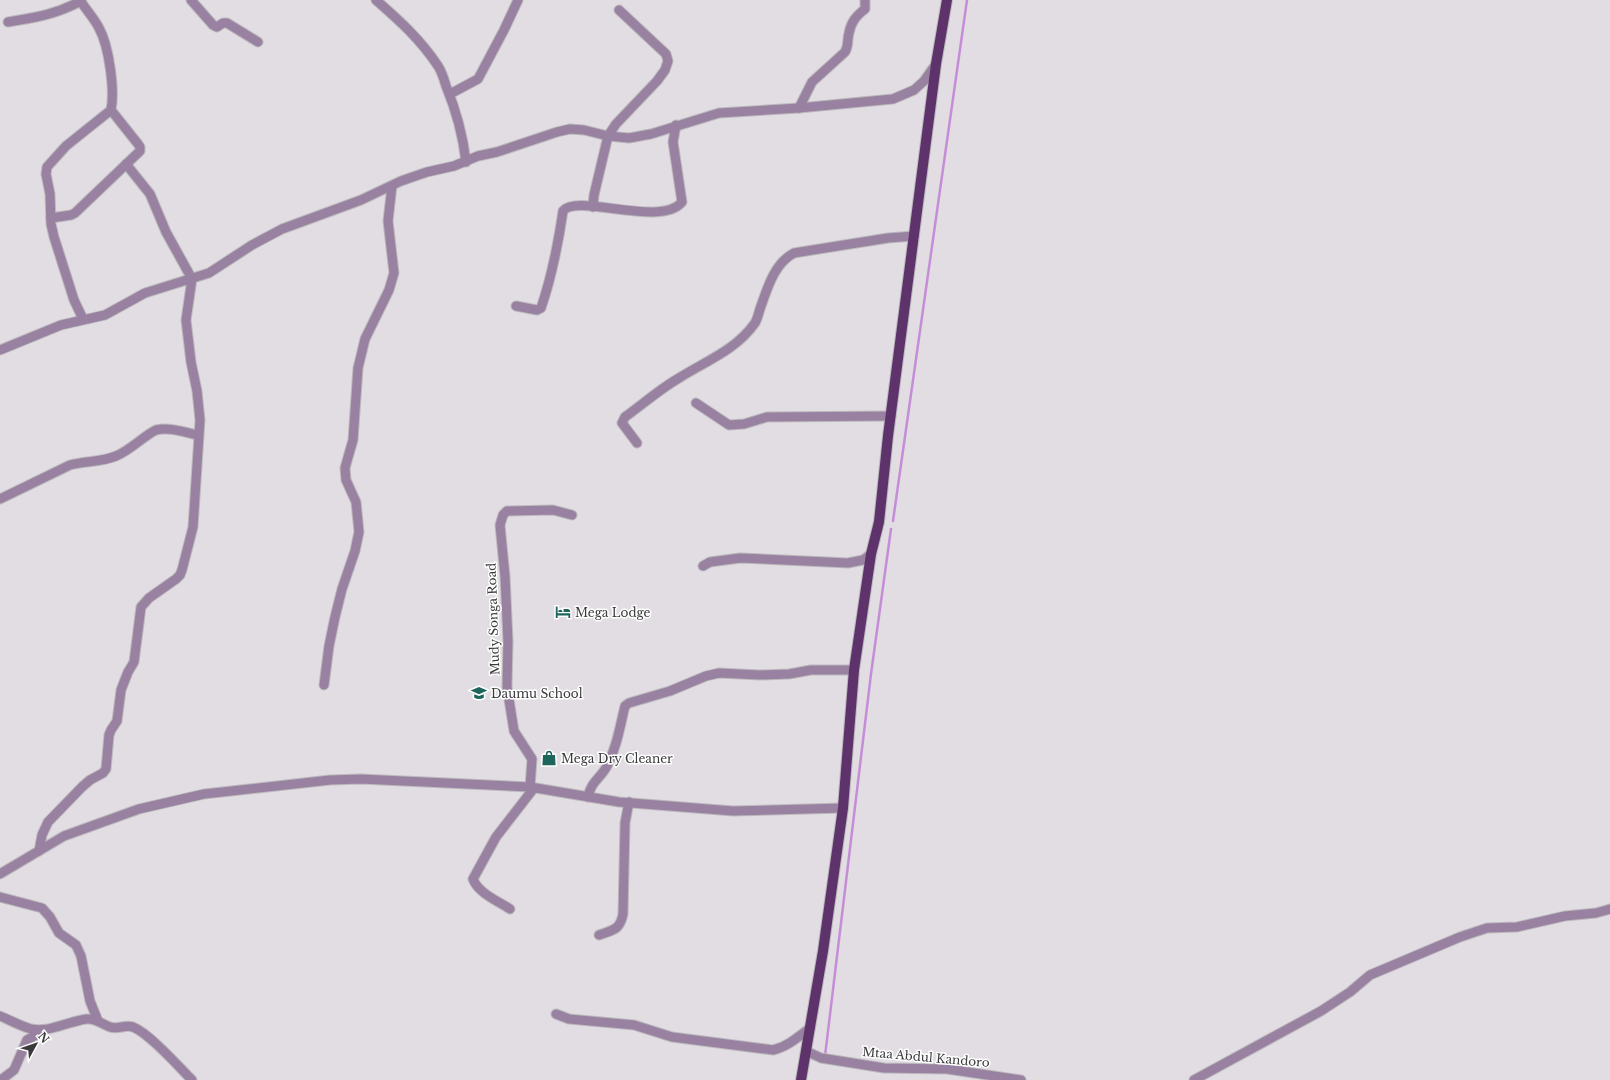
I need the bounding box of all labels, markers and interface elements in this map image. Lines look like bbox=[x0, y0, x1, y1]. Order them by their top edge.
street label: Mudy Songa Road bbox=[484, 562, 502, 676]
hotel icon: Mega Lodge bbox=[554, 603, 572, 621]
place label: Mega Lodge bbox=[575, 605, 651, 620]
school or university icon: Daumu School bbox=[470, 684, 488, 702]
place label: Daumu School bbox=[491, 686, 583, 701]
shop icon: Mega Dry Cleaner bbox=[540, 749, 558, 767]
place label: Mega Dry Cleaner bbox=[561, 751, 673, 766]
north arrow bbox=[16, 1024, 56, 1064]
text: N bbox=[35, 1029, 53, 1047]
street label: Mtaa Abdul Kandoro bbox=[862, 1044, 990, 1070]

